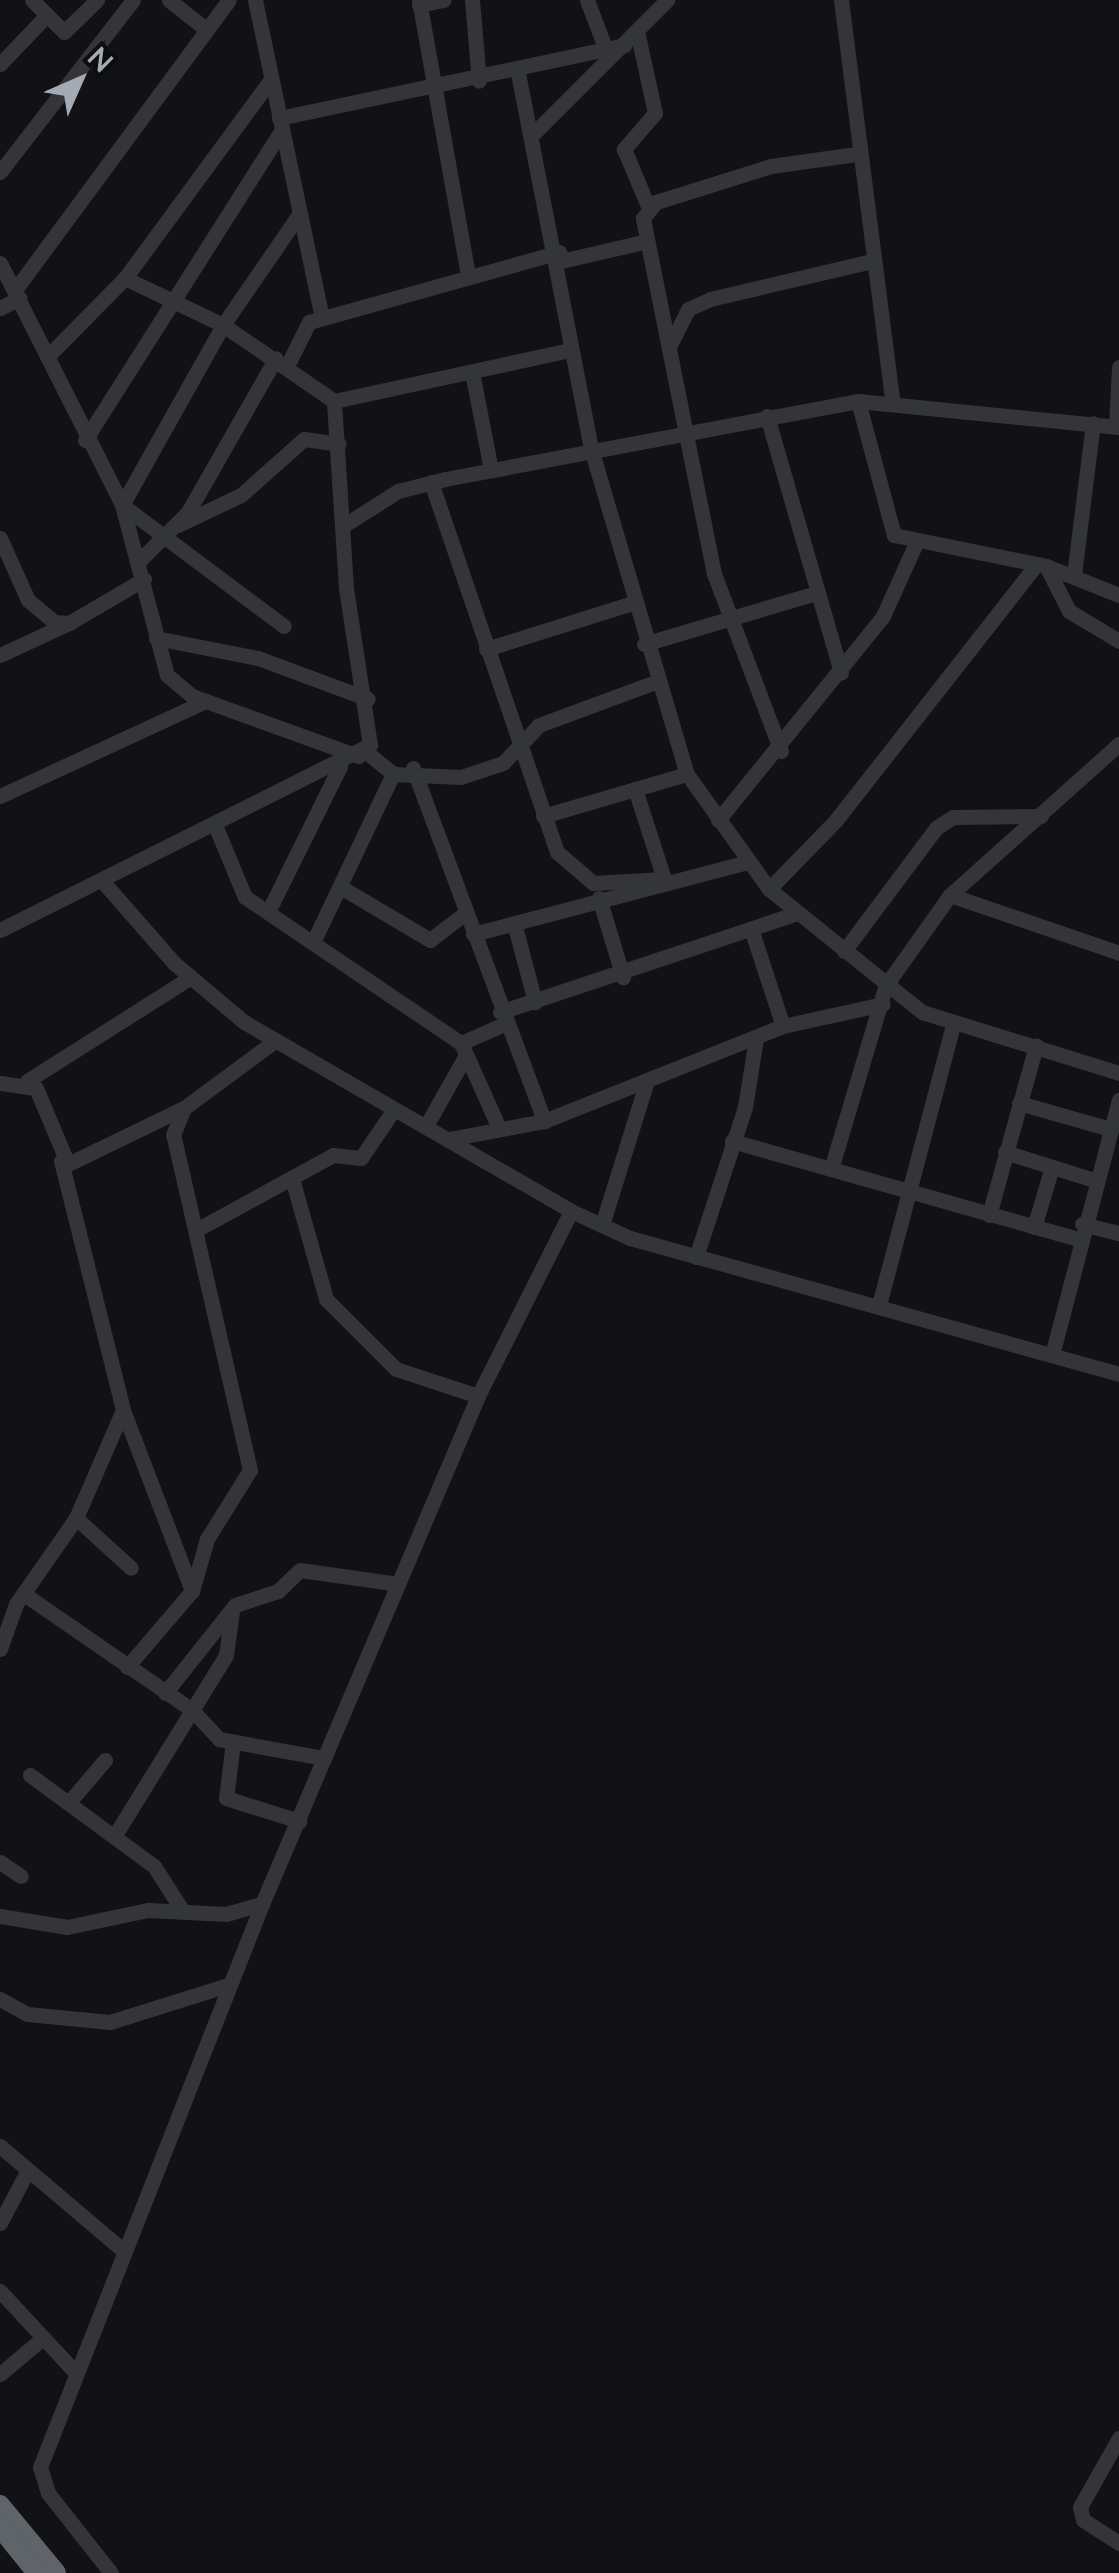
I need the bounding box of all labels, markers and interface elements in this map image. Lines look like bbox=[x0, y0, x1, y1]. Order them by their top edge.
north arrow bbox=[30, 30, 130, 130]
text: N bbox=[82, 39, 121, 78]

